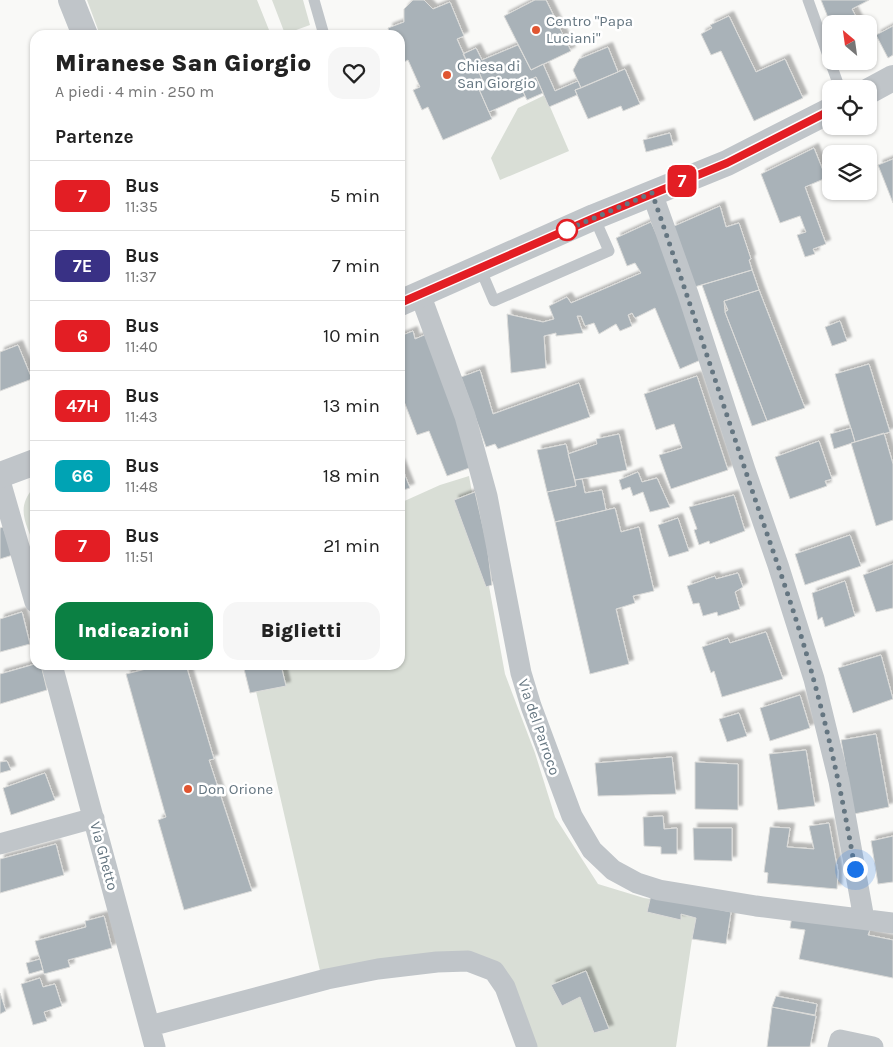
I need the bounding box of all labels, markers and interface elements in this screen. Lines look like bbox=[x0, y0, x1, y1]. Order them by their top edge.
place label: Centro "Papa Luciani" bbox=[546, 12, 633, 47]
north arrow bbox=[822, 15, 878, 70]
map controls bbox=[822, 15, 877, 200]
marker: Centro "Papa Luciani" bbox=[530, 24, 542, 36]
button: heart bbox=[328, 47, 380, 99]
text: Miranese San Giorgio bbox=[55, 49, 311, 77]
place label: Chiesa di San Giorgio bbox=[457, 57, 536, 92]
marker: Chiesa di San Giorgio bbox=[441, 69, 453, 81]
button: locate bbox=[822, 80, 877, 135]
text: A piedi · 4 min · 250 m bbox=[55, 82, 214, 101]
text: Partenze bbox=[55, 126, 133, 148]
button: layers bbox=[822, 145, 877, 200]
line badge: 7 bbox=[666, 165, 698, 197]
text: 7 bbox=[678, 170, 686, 192]
text: Bus bbox=[125, 175, 159, 197]
text: 7 bbox=[78, 185, 87, 207]
text: 5 min bbox=[330, 185, 380, 207]
text: 11:35 bbox=[125, 197, 158, 216]
unlabelled marker bbox=[556, 219, 578, 241]
text: Bus bbox=[125, 245, 159, 267]
text: 7E bbox=[73, 255, 92, 277]
text: 7 min bbox=[332, 255, 380, 277]
text: 11:37 bbox=[125, 267, 156, 286]
text: Bus bbox=[125, 315, 159, 337]
text: 6 bbox=[77, 325, 88, 347]
text: 10 min bbox=[323, 325, 380, 347]
text: 11:40 bbox=[125, 337, 158, 356]
text: Bus bbox=[125, 385, 159, 407]
text: 47H bbox=[66, 395, 99, 417]
text: 13 min bbox=[323, 395, 380, 417]
text: 11:43 bbox=[125, 407, 158, 426]
text: Bus bbox=[125, 455, 159, 477]
text: 66 bbox=[72, 465, 93, 487]
text: 18 min bbox=[323, 465, 380, 487]
text: 11:48 bbox=[125, 477, 158, 496]
text: Bus bbox=[125, 525, 159, 547]
text: 7 bbox=[78, 535, 87, 557]
text: 21 min bbox=[323, 535, 380, 557]
text: 11:51 bbox=[125, 547, 154, 566]
button: Indicazioni bbox=[55, 602, 213, 660]
button: Biglietti bbox=[223, 602, 380, 660]
street label: Via del Parroco bbox=[514, 676, 564, 778]
place label: Don Orione bbox=[198, 780, 273, 798]
marker: Don Orione bbox=[182, 783, 194, 795]
street label: Via Ghetto bbox=[86, 820, 122, 892]
your location bbox=[843, 857, 868, 882]

